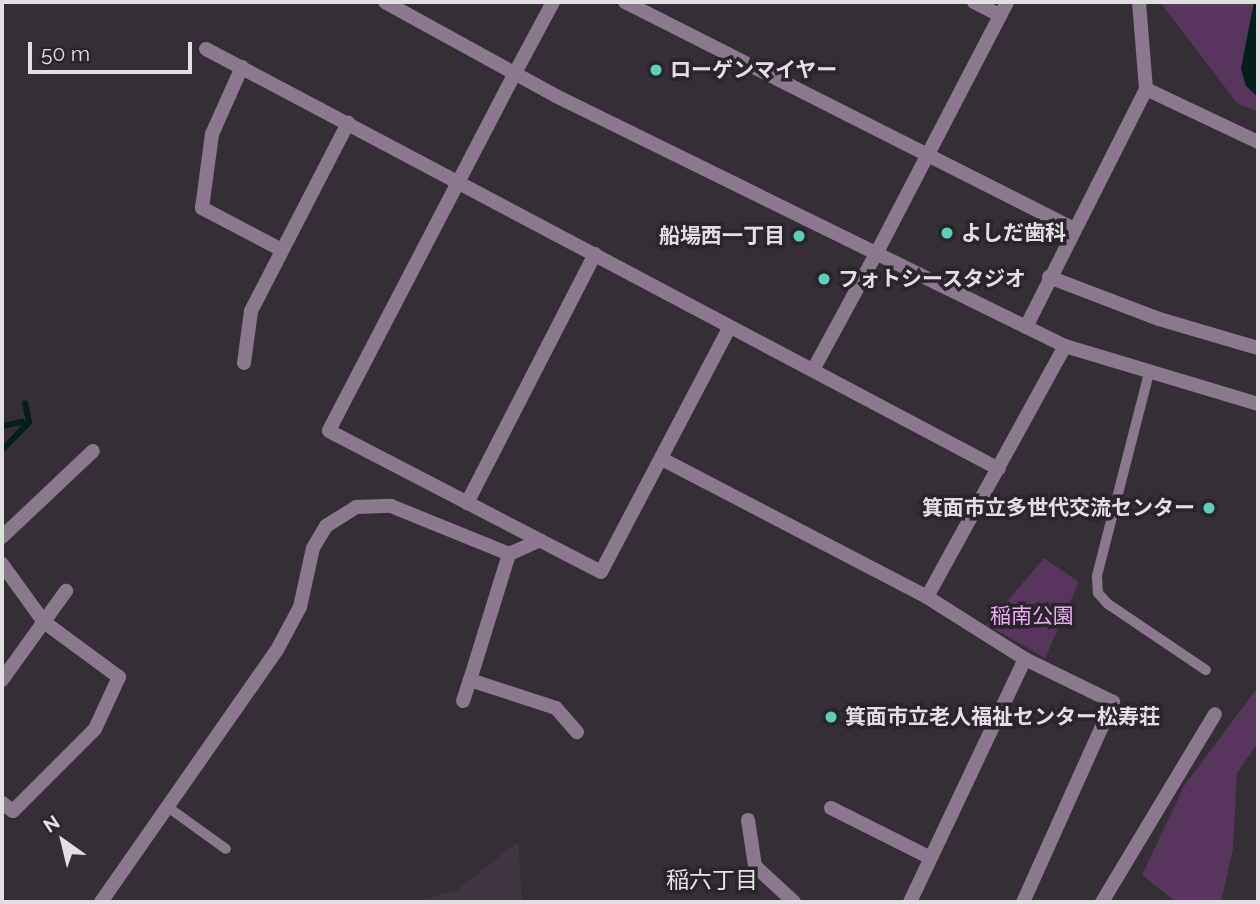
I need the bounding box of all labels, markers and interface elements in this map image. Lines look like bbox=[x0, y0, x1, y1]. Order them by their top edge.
scale bar bbox=[32, 28, 196, 72]
text: 50 m bbox=[41, 41, 90, 66]
place label: ローゲンマイヤー bbox=[670, 57, 838, 83]
marker: ローゲンマイヤー bbox=[648, 62, 664, 78]
place label: よしだ歯科 bbox=[961, 220, 1066, 246]
place label: 船場西一丁目 bbox=[659, 223, 785, 249]
marker: よしだ歯科 bbox=[939, 225, 955, 241]
marker: 船場西一丁目 bbox=[791, 228, 807, 244]
place label: フォトシースタジオ bbox=[838, 266, 1027, 292]
marker: フォトシースタジオ bbox=[816, 271, 832, 287]
place label: 箕面市立多世代交流センター bbox=[922, 495, 1195, 521]
marker: 箕面市立多世代交流センター bbox=[1201, 500, 1217, 516]
park label: 稲南公園 bbox=[990, 603, 1074, 629]
place label: 箕面市立老人福祉センター松寿荘 bbox=[845, 704, 1160, 730]
marker: 箕面市立老人福祉センター松寿荘 bbox=[823, 709, 839, 725]
north arrow bbox=[28, 806, 98, 876]
text: N bbox=[39, 810, 63, 837]
district label: 稲六丁目 bbox=[666, 866, 758, 894]

